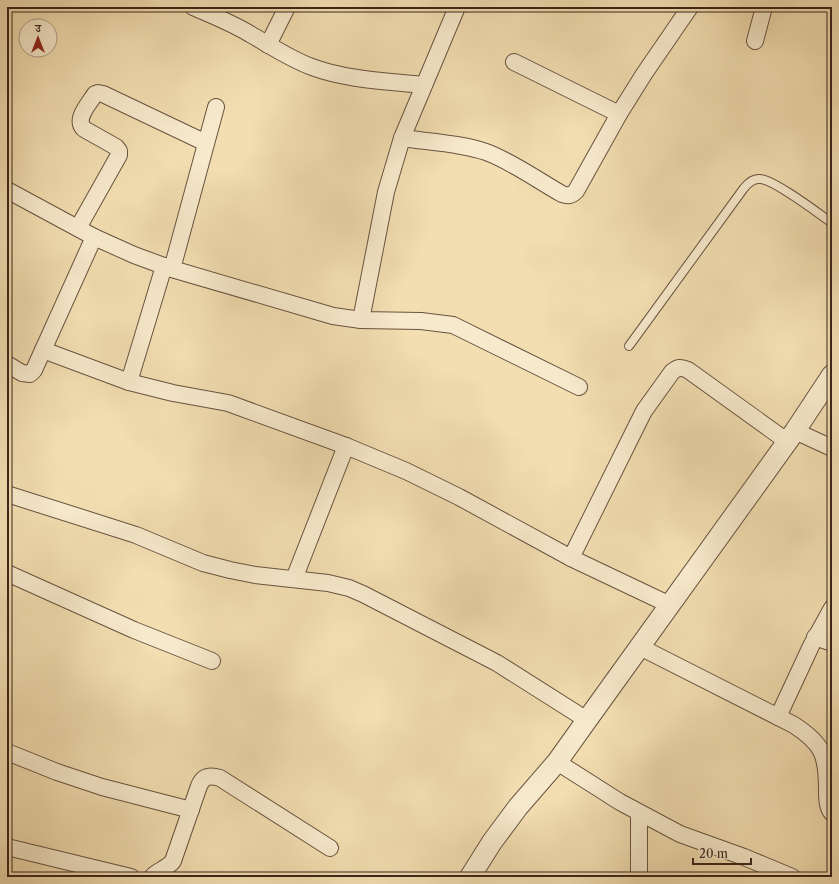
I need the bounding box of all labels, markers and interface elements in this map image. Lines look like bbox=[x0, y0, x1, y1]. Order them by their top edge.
north arrow bbox=[18, 18, 58, 58]
text: उ bbox=[34, 21, 42, 35]
scale bar bbox=[693, 840, 751, 866]
text: 20 m bbox=[699, 846, 728, 861]

